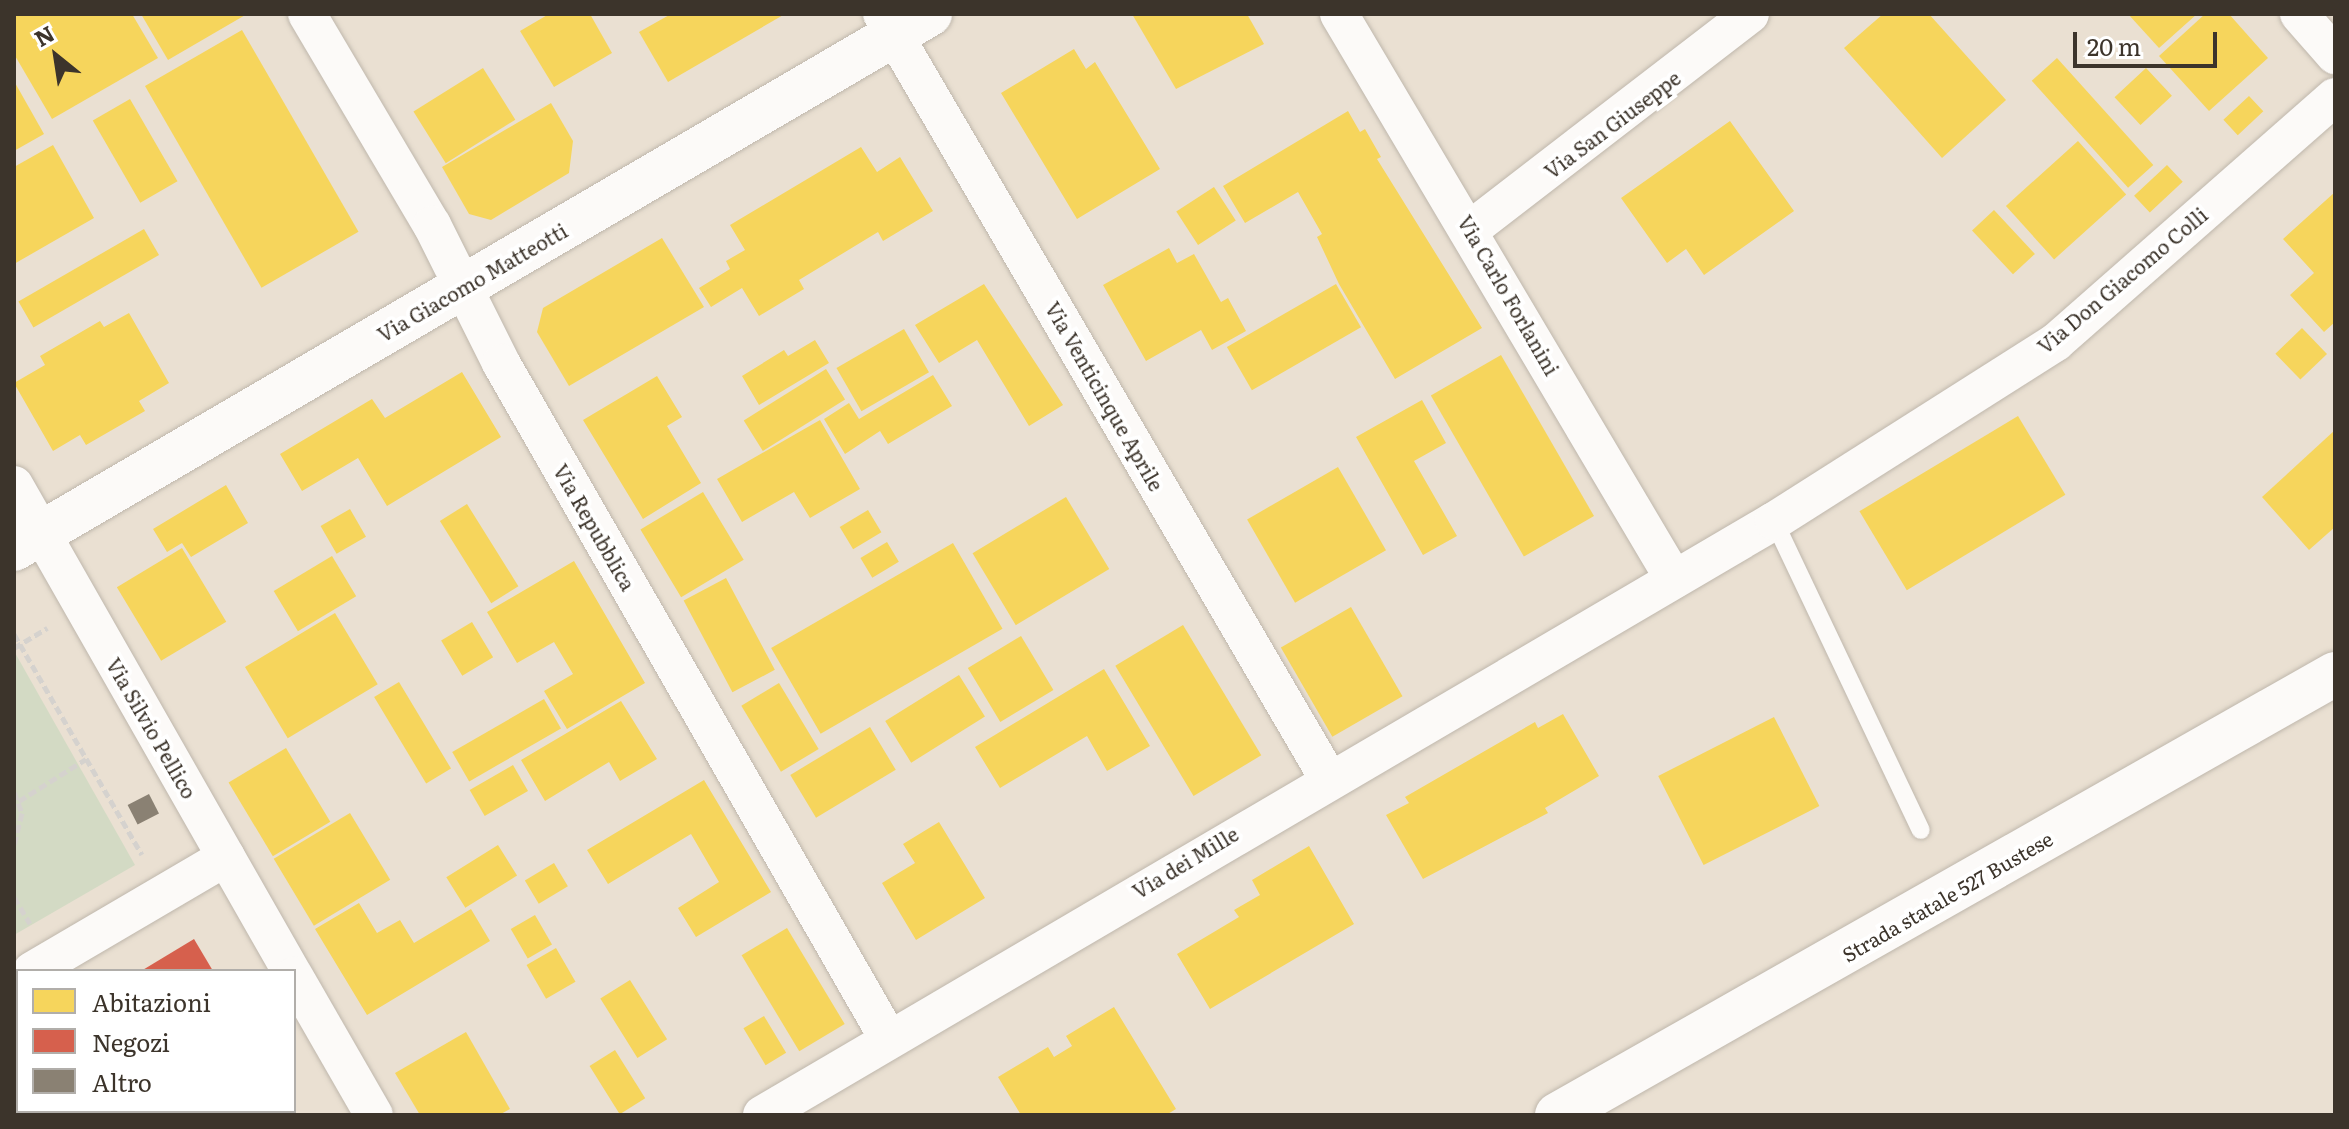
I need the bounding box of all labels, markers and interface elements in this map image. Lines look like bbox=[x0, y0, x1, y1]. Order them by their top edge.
north arrow bbox=[16, 16, 96, 96]
text: N bbox=[28, 16, 60, 54]
scale bar bbox=[2077, 16, 2221, 66]
text: 20 m bbox=[2087, 28, 2141, 63]
street label: Via San Giuseppe bbox=[1539, 65, 1685, 183]
street label: Via Don Giacomo Colli bbox=[2032, 202, 2212, 358]
street label: Via Carlo Forlanini bbox=[1453, 211, 1565, 379]
street label: Via Giacomo Matteotti bbox=[373, 218, 571, 346]
street label: Via Venticinque Aprile bbox=[1041, 297, 1169, 495]
street label: Via Repubblica bbox=[549, 460, 641, 594]
street label: Via Silvio Pellico bbox=[102, 653, 202, 803]
street label: Via dei Mille bbox=[1128, 821, 1242, 903]
street label: Strada statale 527 Bustese bbox=[1837, 826, 2057, 966]
legend bbox=[16, 969, 296, 1113]
text: Abitazioni bbox=[92, 984, 211, 1019]
text: Negozi bbox=[92, 1024, 170, 1059]
text: Altro bbox=[92, 1064, 152, 1099]

